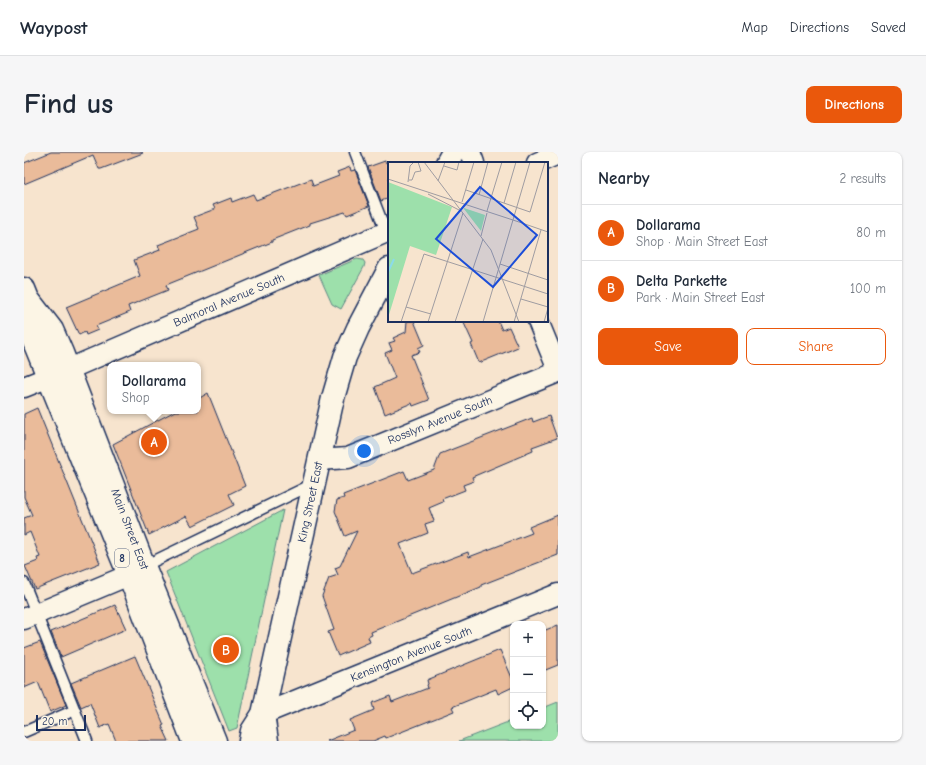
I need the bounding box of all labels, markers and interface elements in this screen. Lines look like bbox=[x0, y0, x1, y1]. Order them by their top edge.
text: Waypost bbox=[20, 17, 88, 39]
text: Map bbox=[741, 19, 768, 36]
text: Directions bbox=[790, 19, 849, 36]
text: Saved bbox=[871, 19, 906, 36]
button: Directions bbox=[806, 86, 902, 123]
text: Find us bbox=[24, 88, 113, 120]
inset map bbox=[388, 162, 548, 322]
text: Nearby bbox=[598, 169, 649, 188]
text: 2 results bbox=[839, 171, 886, 186]
text: Dollarama bbox=[636, 216, 701, 234]
text: A bbox=[607, 225, 615, 240]
text: 80 m bbox=[856, 225, 886, 240]
text: Shop · Main Street East bbox=[636, 234, 768, 249]
street label: Balmoral Avenue South bbox=[171, 270, 287, 330]
text: Delta Parkette bbox=[636, 272, 727, 290]
text: B bbox=[607, 281, 615, 296]
text: 100 m bbox=[850, 281, 886, 296]
text: Park · Main Street East bbox=[636, 290, 765, 305]
button: Save bbox=[598, 328, 738, 365]
button: Share bbox=[746, 328, 886, 365]
popup bbox=[107, 362, 201, 414]
text: Dollarama bbox=[122, 372, 186, 390]
text: Shop bbox=[122, 390, 150, 405]
street label: Rosslyn Avenue South bbox=[386, 393, 494, 447]
pin: A bbox=[141, 427, 167, 457]
your location bbox=[354, 441, 374, 461]
street label: King Street East bbox=[295, 460, 326, 544]
street label: Main Street East bbox=[108, 487, 152, 572]
road number: 8 bbox=[115, 549, 129, 567]
map controls bbox=[510, 621, 546, 729]
button: + bbox=[510, 621, 546, 657]
street label: Kensington Avenue South bbox=[348, 623, 474, 685]
pin: B bbox=[213, 635, 239, 665]
button: − bbox=[510, 657, 546, 693]
button: locate bbox=[510, 693, 546, 729]
scale bar bbox=[36, 713, 86, 732]
text: 20 m bbox=[42, 715, 67, 728]

